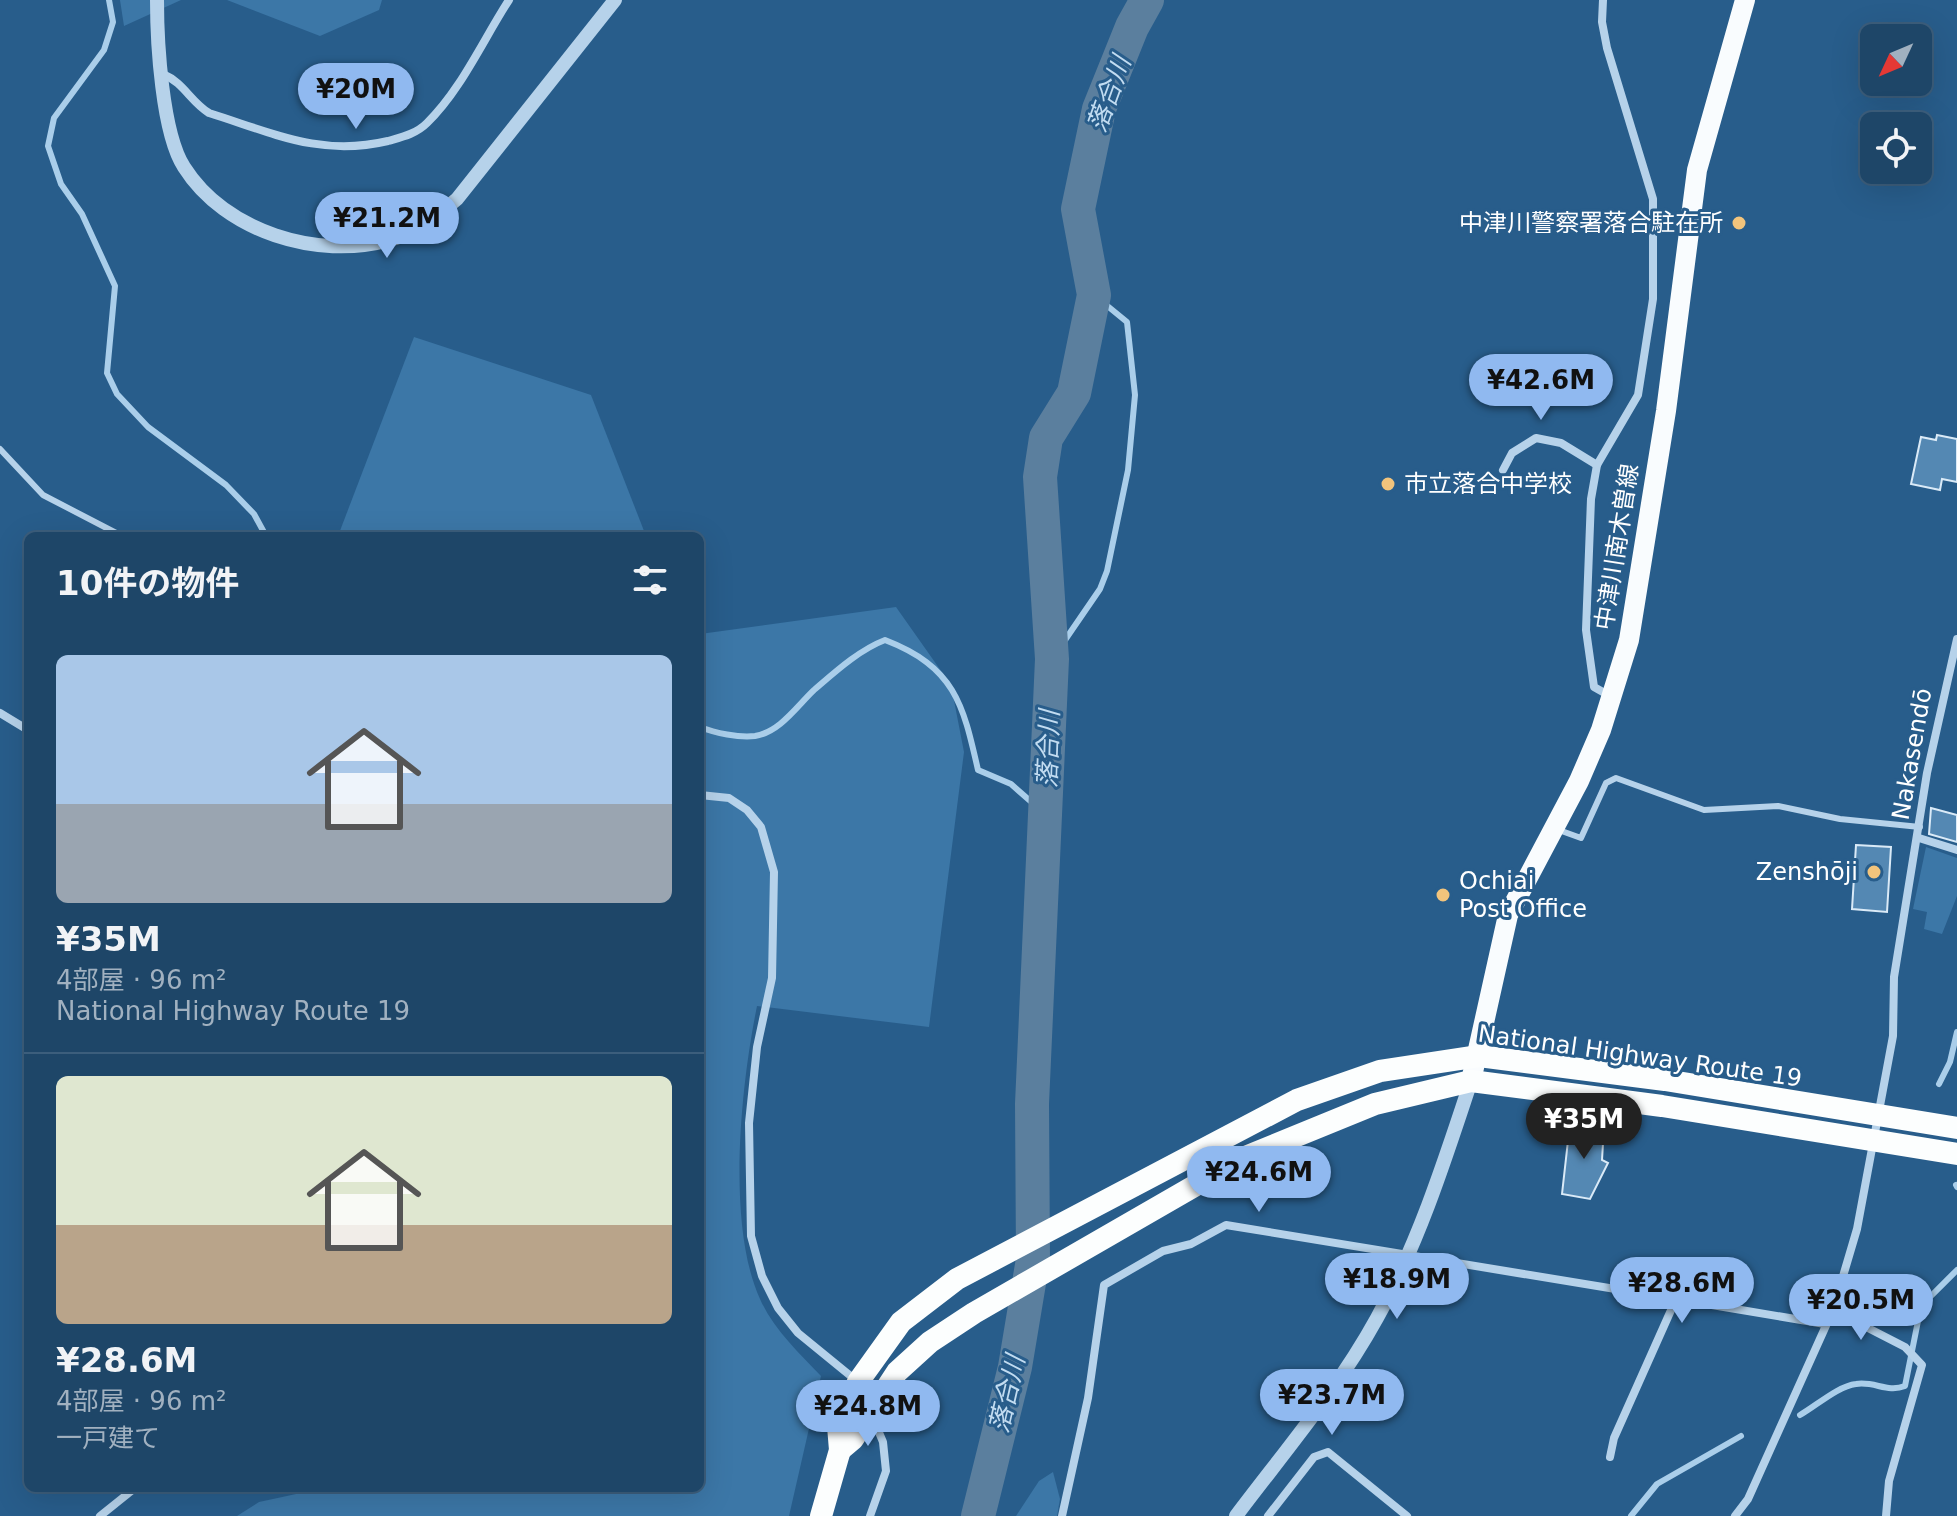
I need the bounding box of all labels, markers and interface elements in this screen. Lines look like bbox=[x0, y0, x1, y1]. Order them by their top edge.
north arrow bbox=[1860, 24, 1932, 96]
map controls bbox=[1860, 24, 1932, 184]
water label: 落合川 bbox=[1082, 49, 1137, 136]
pin: ¥20M bbox=[309, 63, 403, 131]
text: ¥20M bbox=[316, 74, 396, 104]
button: locate bbox=[1860, 112, 1932, 184]
pin: ¥21.2M bbox=[322, 192, 452, 260]
text: ¥21.2M bbox=[333, 203, 441, 233]
place label: 中津川警察署落合駐在所 bbox=[1459, 209, 1723, 237]
marker: 中津川警察署落合駐在所 bbox=[1730, 214, 1748, 232]
pin: ¥42.6M bbox=[1476, 354, 1606, 422]
text: ¥42.6M bbox=[1487, 365, 1595, 395]
street label: 中津川南木曽線 bbox=[1590, 462, 1644, 632]
place label: 市立落合中学校 bbox=[1404, 470, 1572, 498]
marker: 市立落合中学校 bbox=[1379, 475, 1397, 493]
icon: filters bbox=[628, 558, 672, 602]
text: 10件の物件 bbox=[56, 563, 239, 603]
street label: Nakasendō bbox=[1887, 686, 1937, 822]
icon: home bbox=[292, 707, 436, 851]
water label: 落合川 bbox=[1032, 707, 1064, 789]
place label: Zenshōji bbox=[1756, 858, 1858, 886]
marker: Zenshōji bbox=[1865, 863, 1883, 881]
place label: Ochiai Post Office bbox=[1459, 867, 1587, 923]
marker: Ochiai Post Office bbox=[1434, 886, 1452, 904]
text: ¥35M bbox=[56, 919, 161, 959]
text: 4部屋 · 96 m² bbox=[56, 965, 226, 995]
text: National Highway Route 19 bbox=[56, 996, 410, 1026]
street label: National Highway Route 19 bbox=[1476, 1019, 1804, 1093]
pin: ¥35M bbox=[1537, 1093, 1631, 1161]
text: ¥35M bbox=[1544, 1104, 1624, 1134]
icon: home bbox=[292, 1128, 436, 1272]
pin: ¥24.6M bbox=[1194, 1146, 1324, 1214]
text: ¥24.6M bbox=[1205, 1157, 1313, 1187]
pin: ¥18.9M bbox=[1332, 1253, 1462, 1321]
pin: ¥28.6M bbox=[1617, 1257, 1747, 1325]
text: ¥18.9M bbox=[1343, 1264, 1451, 1294]
text: ¥28.6M bbox=[1628, 1268, 1736, 1298]
pin: ¥20.5M bbox=[1796, 1274, 1926, 1342]
text: ¥20.5M bbox=[1807, 1285, 1915, 1315]
text: ¥28.6M bbox=[56, 1340, 197, 1380]
water label: 落合川 bbox=[984, 1350, 1031, 1435]
pin: ¥23.7M bbox=[1267, 1369, 1397, 1437]
pin: ¥24.8M bbox=[803, 1380, 933, 1448]
text: ¥23.7M bbox=[1278, 1380, 1386, 1410]
text: 4部屋 · 96 m² bbox=[56, 1386, 226, 1416]
text: ¥24.8M bbox=[814, 1391, 922, 1421]
text: 一戸建て bbox=[56, 1423, 160, 1453]

